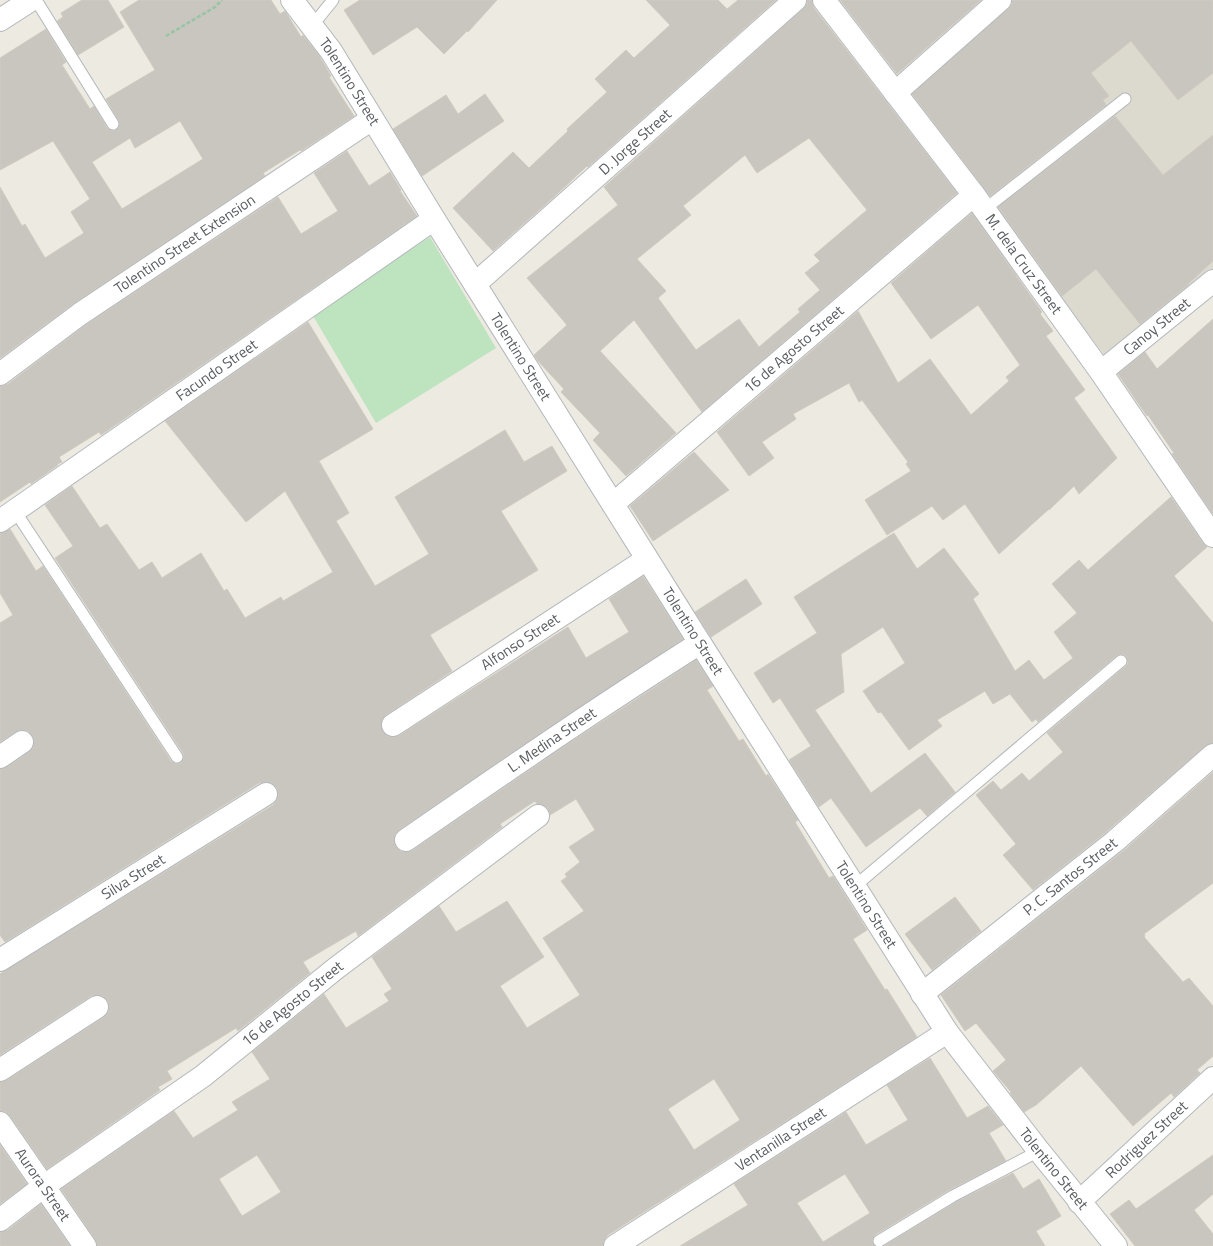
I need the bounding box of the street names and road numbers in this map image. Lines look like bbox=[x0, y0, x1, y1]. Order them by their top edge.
street label: Tolentino Street bbox=[314, 32, 386, 131]
street label: D. Jorge Street bbox=[593, 102, 677, 180]
street label: Tolentino Street Extension bbox=[109, 188, 260, 299]
street label: M. dela Cruz Street bbox=[980, 209, 1068, 319]
street label: Canoy Street bbox=[1118, 291, 1196, 361]
street label: 16 de Agosto Street bbox=[738, 299, 849, 398]
street label: Tolentino Street bbox=[485, 308, 558, 406]
street label: Facundo Street bbox=[171, 333, 263, 406]
street label: Tolentino Street bbox=[657, 583, 730, 680]
street label: Alfonso Street bbox=[476, 607, 565, 676]
street label: L. Medina Street bbox=[503, 701, 601, 778]
street label: P. C. Santos Street bbox=[1018, 831, 1123, 921]
street label: Silva Street bbox=[96, 847, 170, 905]
street label: Tolentino Street bbox=[830, 856, 904, 954]
street label: 16 de Agosto Street bbox=[236, 954, 349, 1052]
street label: Rodriguez Street bbox=[1100, 1094, 1193, 1183]
street label: Ventanilla Street bbox=[730, 1100, 831, 1177]
street label: Tolentino Street bbox=[1014, 1122, 1095, 1215]
street label: Aurora Street bbox=[10, 1143, 77, 1226]

